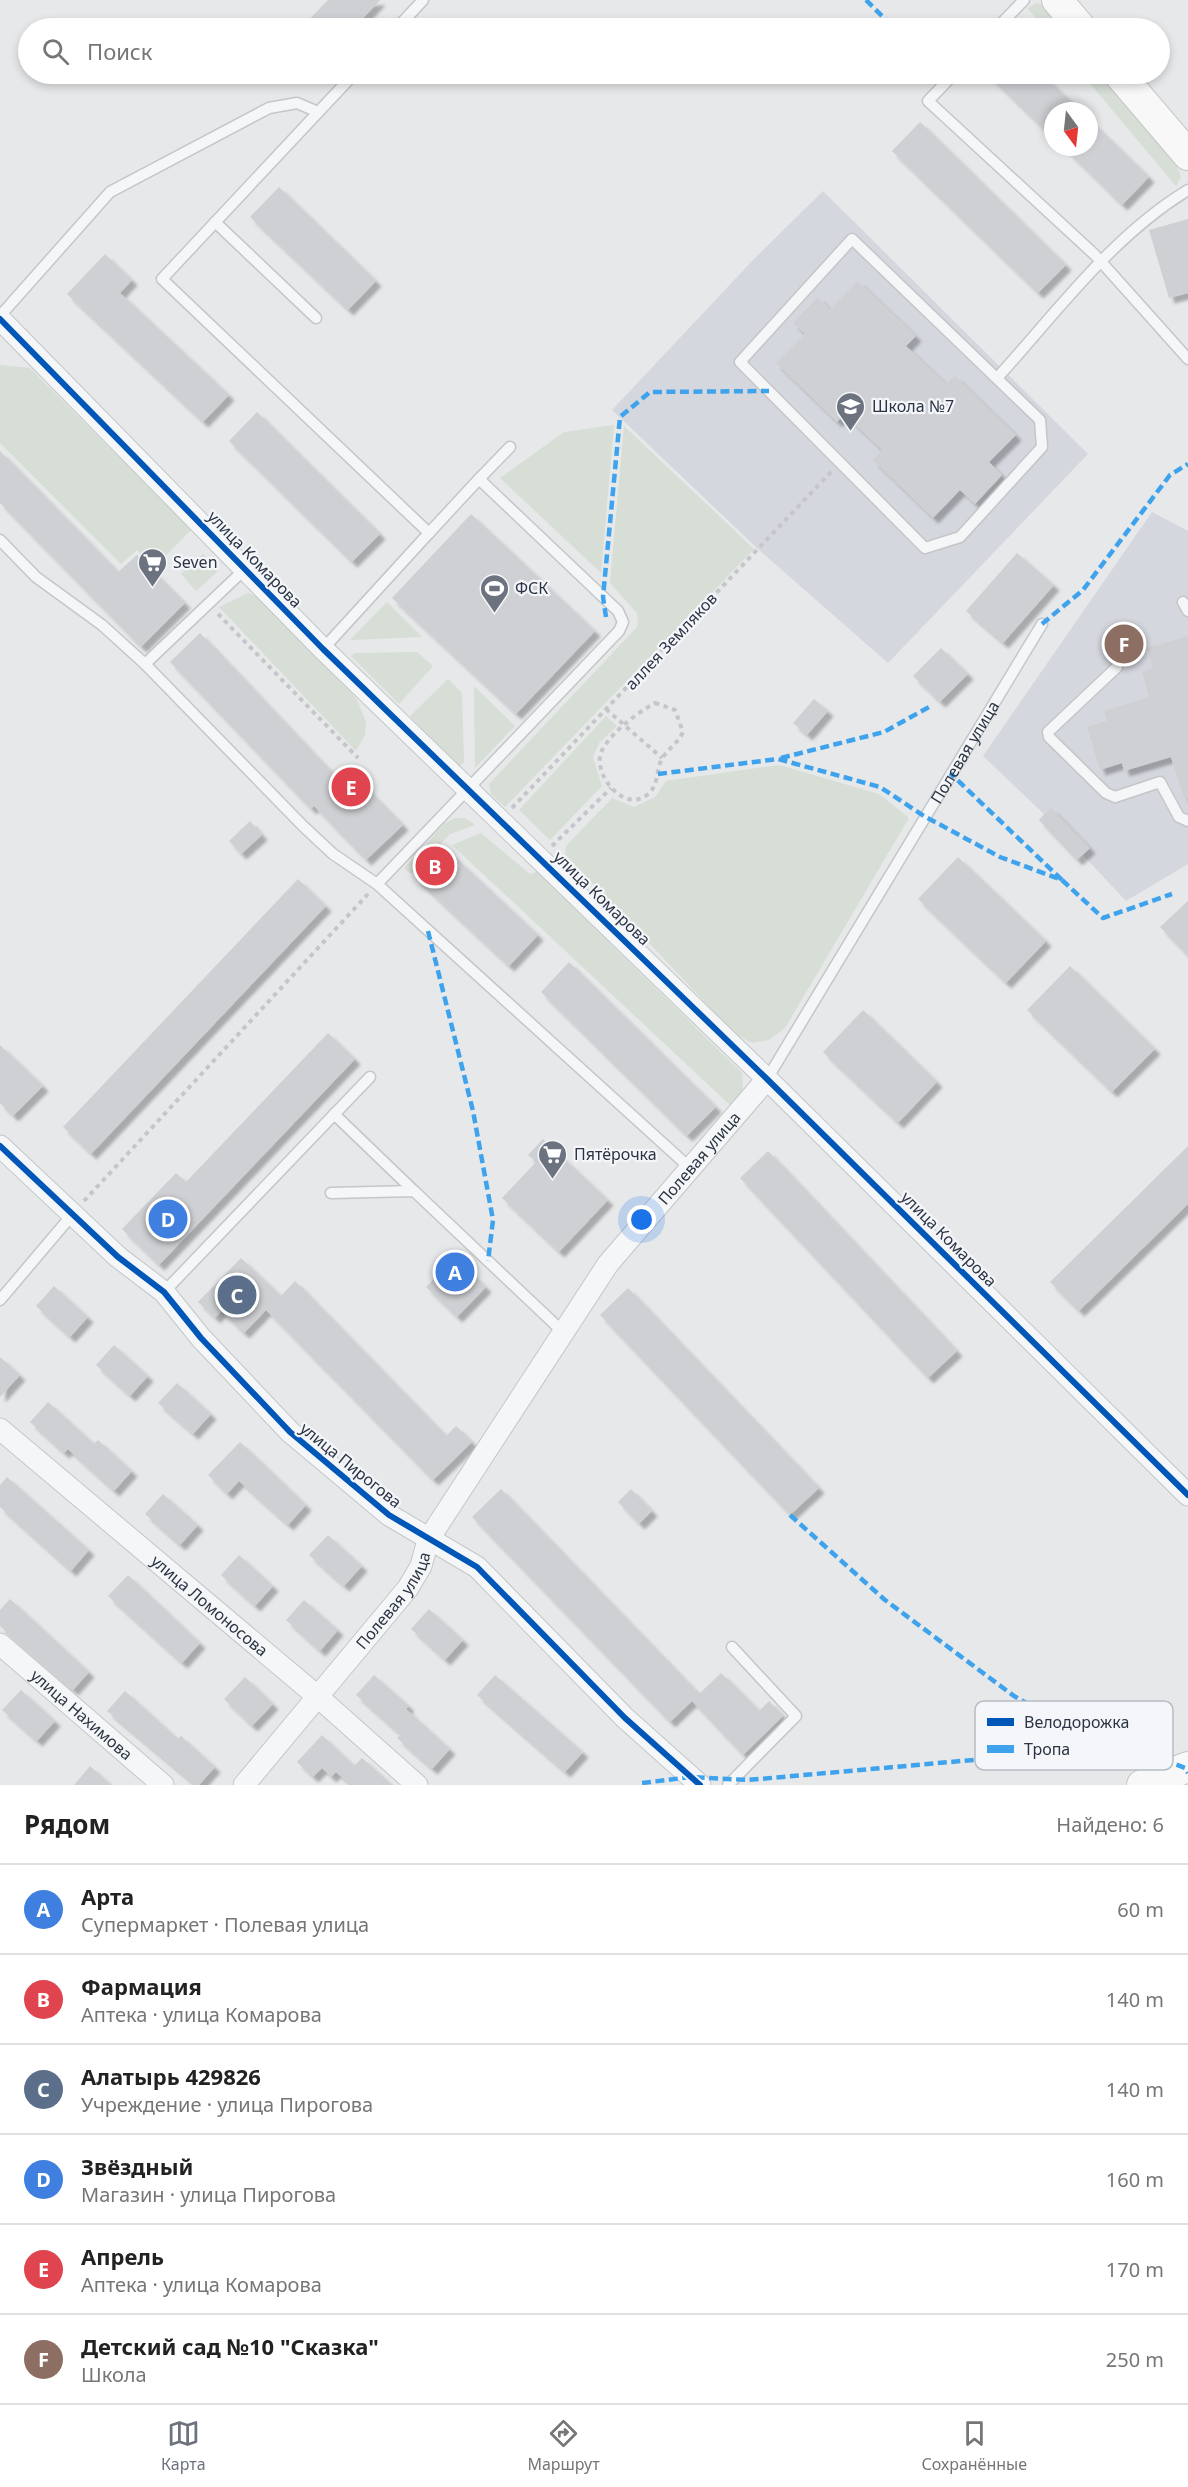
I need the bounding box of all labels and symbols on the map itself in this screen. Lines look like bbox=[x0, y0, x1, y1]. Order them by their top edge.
north arrow bbox=[1044, 102, 1098, 156]
school or university icon: Школа №7 bbox=[835, 390, 867, 432]
place label: Школа №7 bbox=[872, 395, 954, 417]
street label: улица Комарова bbox=[203, 506, 307, 612]
supermarket icon: Seven bbox=[136, 546, 168, 588]
place label: Seven bbox=[173, 551, 218, 573]
sports icon: ФСК bbox=[478, 572, 510, 614]
place label: ФСК bbox=[515, 577, 548, 599]
street label: аллея Земляков bbox=[620, 588, 722, 694]
pin: F bbox=[1104, 622, 1144, 666]
street label: Полевая улица bbox=[925, 697, 1004, 808]
pin: E bbox=[332, 764, 370, 810]
pin: B bbox=[416, 844, 454, 888]
street label: улица Комарова bbox=[549, 846, 655, 950]
street label: Полевая улица bbox=[653, 1107, 745, 1209]
supermarket icon: Пятёрочка bbox=[537, 1138, 569, 1180]
place label: Пятёрочка bbox=[574, 1143, 657, 1165]
street label: улица Комарова bbox=[896, 1186, 1002, 1292]
pin: D bbox=[148, 1196, 188, 1242]
your location bbox=[627, 1205, 656, 1234]
pin: A bbox=[436, 1250, 474, 1294]
pin: C bbox=[218, 1272, 256, 1318]
street label: улица Пирогова bbox=[296, 1417, 406, 1513]
street label: Полевая улица bbox=[351, 1549, 435, 1654]
street label: улица Ломоносова bbox=[146, 1550, 273, 1661]
street label: улица Нахимова bbox=[26, 1664, 137, 1765]
legend bbox=[975, 1701, 1173, 1770]
text: Велодорожка bbox=[1024, 1711, 1129, 1733]
text: Тропа bbox=[1024, 1738, 1070, 1760]

